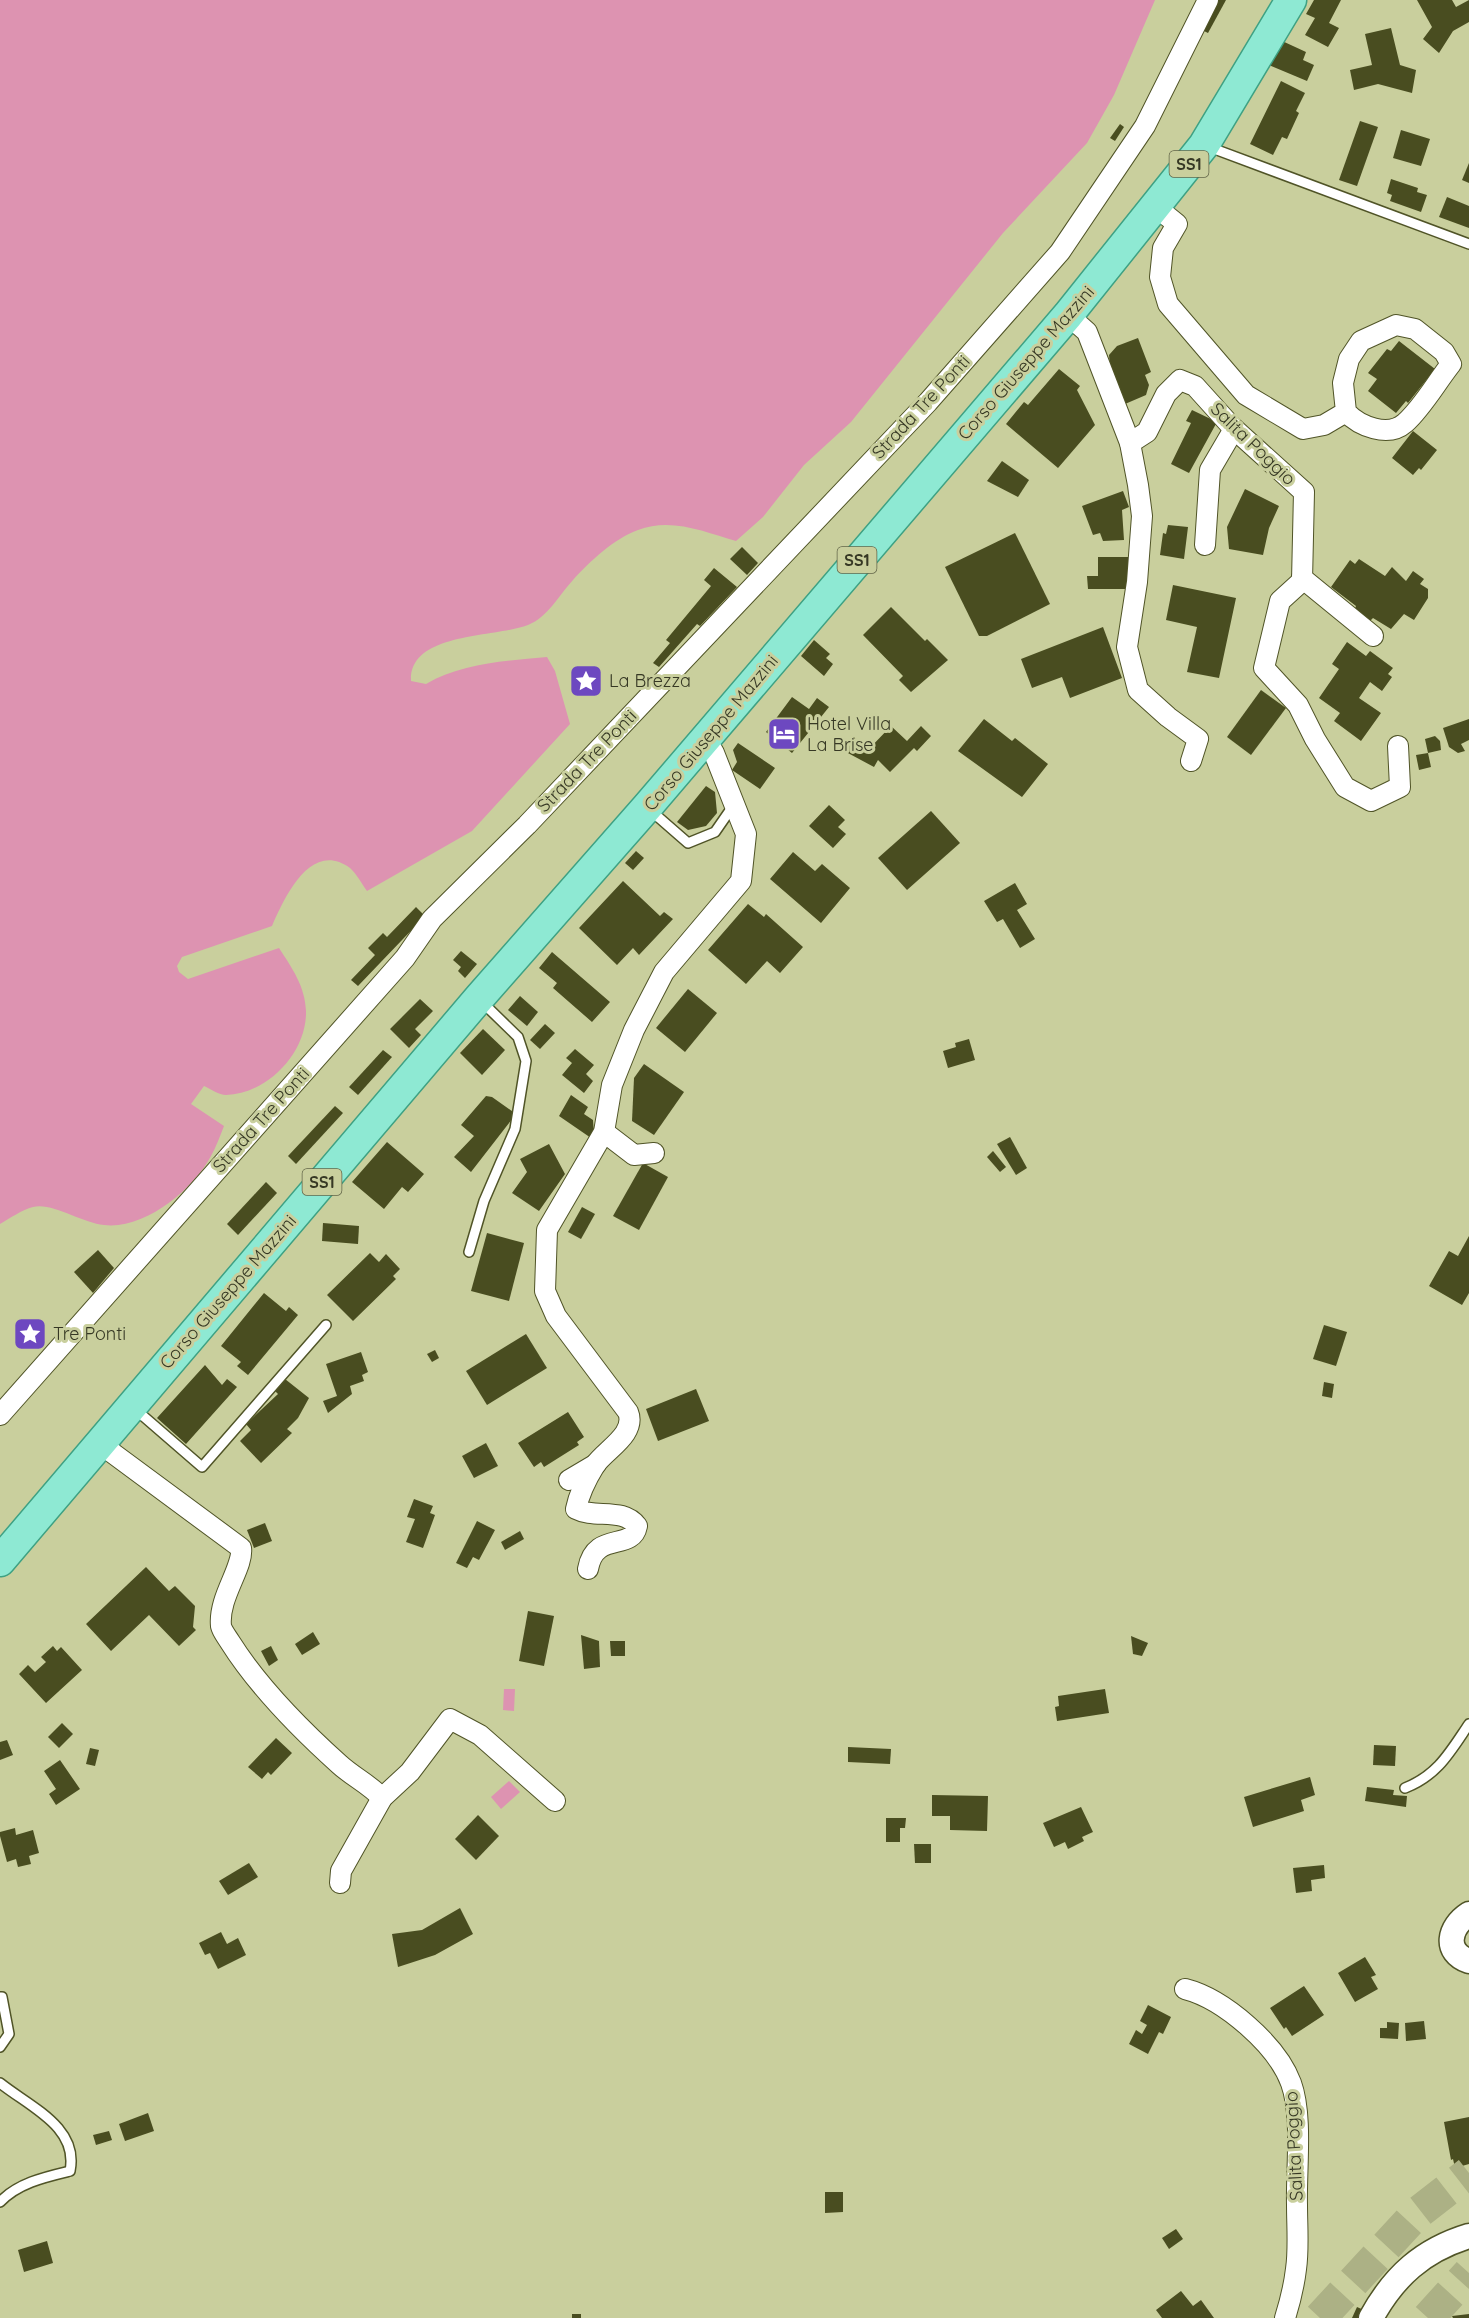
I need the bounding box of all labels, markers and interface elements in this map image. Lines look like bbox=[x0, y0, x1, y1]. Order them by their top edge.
road number: SS1 bbox=[1170, 151, 1208, 177]
street label: Corso Giuseppe Mazzini bbox=[952, 281, 1099, 445]
street label: Strada Tre Ponti bbox=[867, 350, 975, 463]
street label: Salita Poggio bbox=[1206, 397, 1301, 490]
road number: SS1 bbox=[838, 547, 876, 573]
street label: Corso Giuseppe Mazzini bbox=[638, 650, 783, 816]
place icon: La Brezza bbox=[568, 663, 604, 699]
place label: La Brezza bbox=[609, 669, 691, 692]
street label: Strada Tre Ponti bbox=[532, 705, 641, 817]
place label: Hotel Villa La Brise bbox=[807, 712, 891, 756]
hotel icon: Hotel Villa La Brise bbox=[766, 716, 802, 752]
street label: Strada Tre Ponti bbox=[207, 1062, 314, 1177]
road number: SS1 bbox=[302, 1169, 342, 1195]
street label: Corso Giuseppe Mazzini bbox=[154, 1210, 301, 1374]
place icon: Tre Ponti bbox=[12, 1316, 48, 1352]
place label: Tre Ponti bbox=[53, 1322, 126, 1345]
street label: Salita Poggio bbox=[1279, 2091, 1308, 2201]

